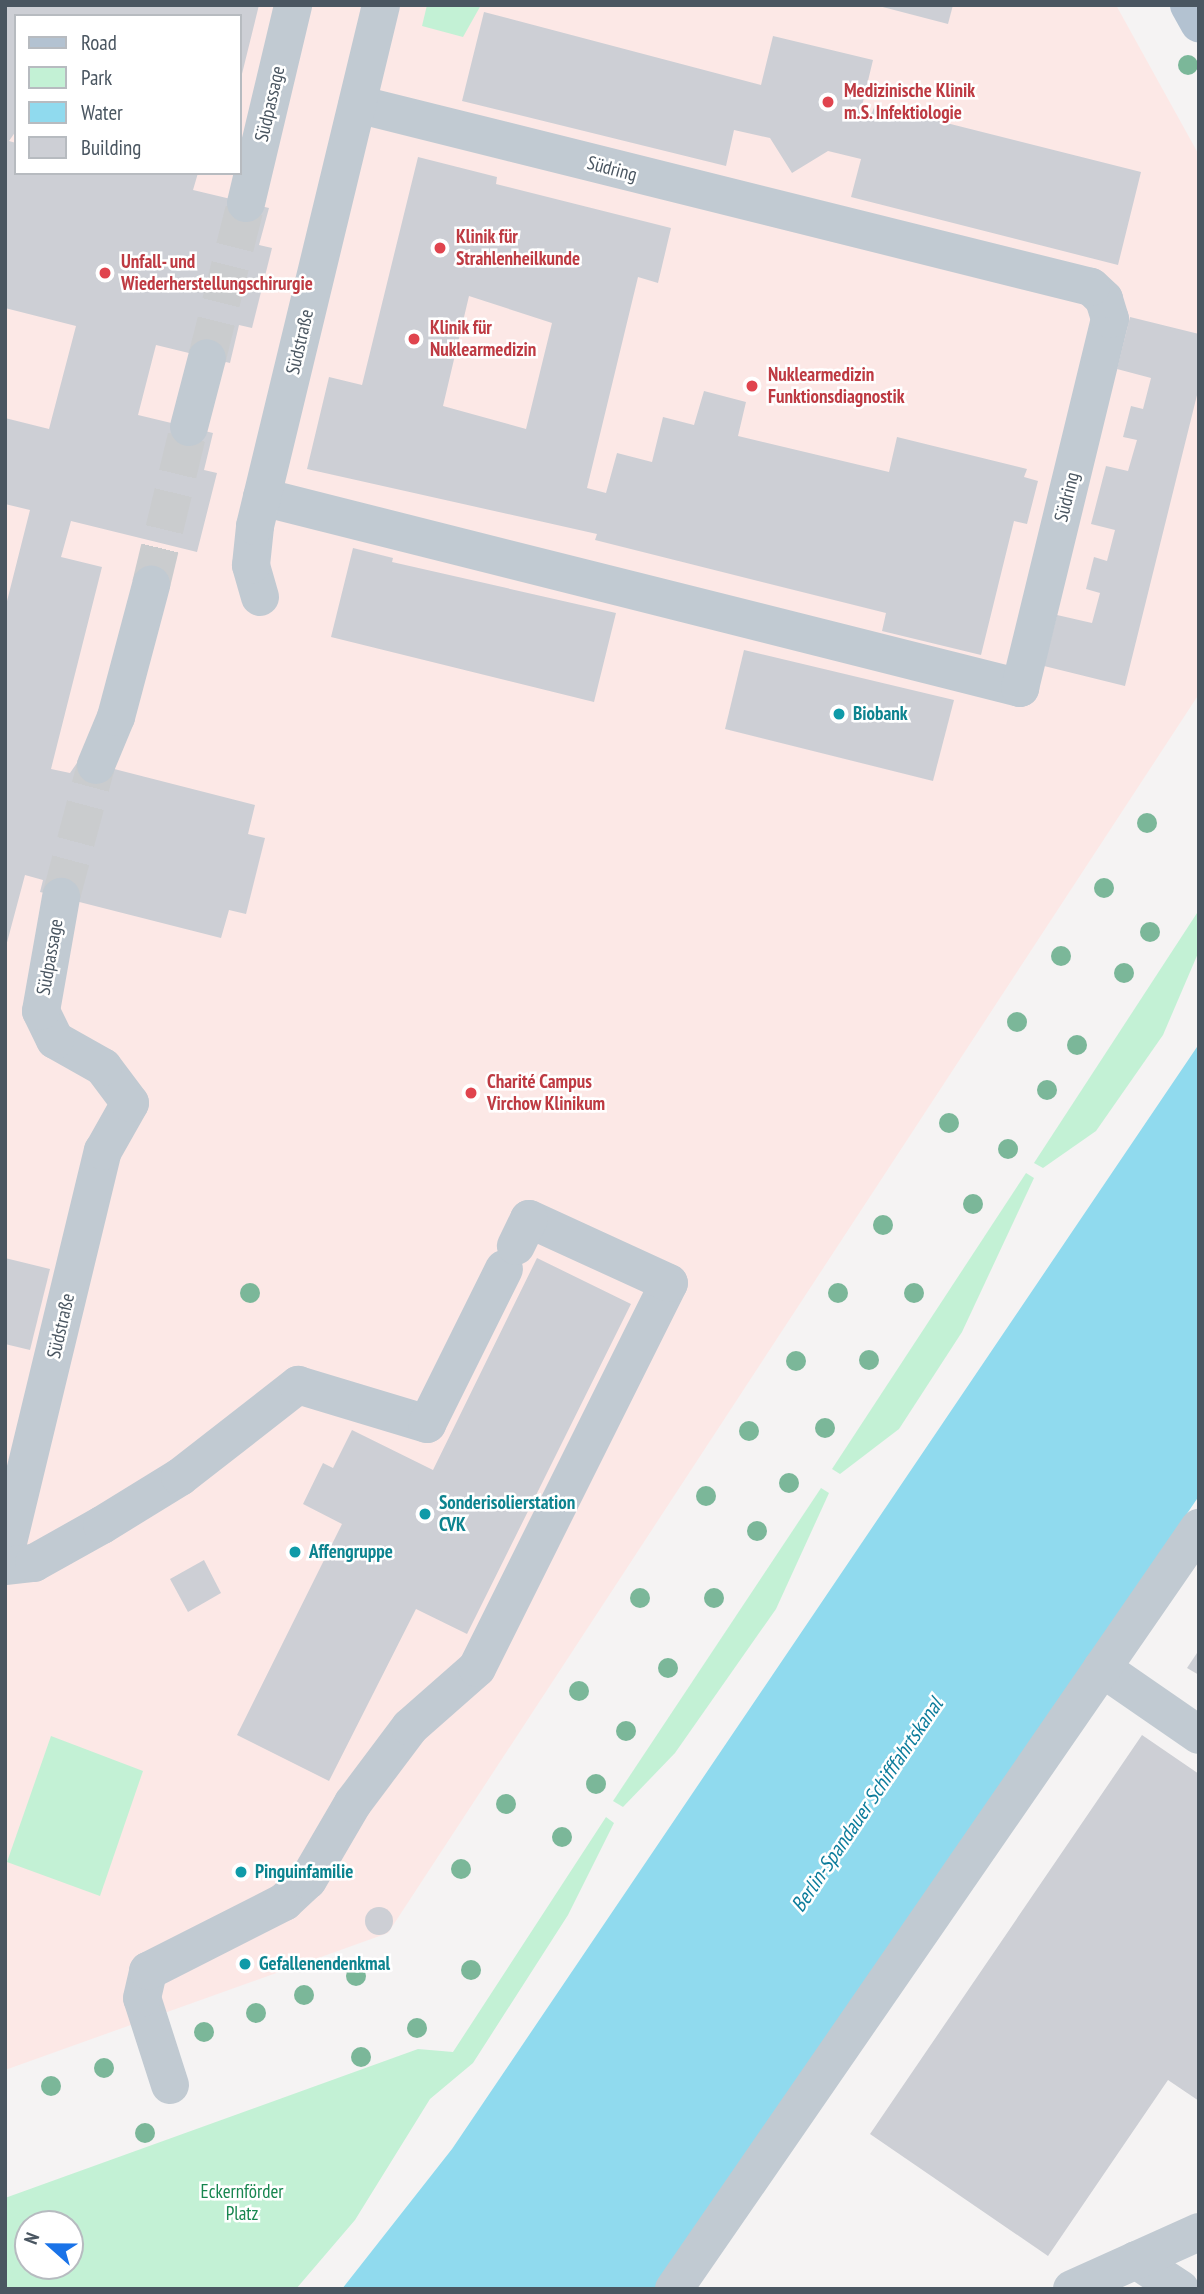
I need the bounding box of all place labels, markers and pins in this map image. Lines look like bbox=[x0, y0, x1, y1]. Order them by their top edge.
place label: Medizinische Klinik m.S. Infektiologie bbox=[844, 80, 975, 124]
marker: Medizinische Klinik m.S. Infektiologie bbox=[818, 92, 838, 112]
place label: Klinik für Strahlenheilkunde bbox=[456, 226, 580, 270]
marker: Klinik für Strahlenheilkunde bbox=[430, 238, 450, 258]
place label: Unfall- und Wiederherstellungschirurgie bbox=[121, 251, 313, 295]
marker: Unfall- und Wiederherstellungschirurgie bbox=[95, 263, 115, 283]
place label: Klinik für Nuklearmedizin bbox=[430, 317, 536, 361]
marker: Klinik für Nuklearmedizin bbox=[404, 329, 424, 349]
place label: Nuklearmedizin Funktionsdiagnostik bbox=[768, 364, 904, 408]
marker: Nuklearmedizin Funktionsdiagnostik bbox=[742, 376, 762, 396]
place label: Biobank bbox=[853, 703, 908, 725]
marker: Biobank bbox=[831, 706, 847, 722]
place label: Charité Campus Virchow Klinikum bbox=[487, 1071, 606, 1115]
marker: Charité Campus Virchow Klinikum bbox=[461, 1083, 481, 1103]
place label: Sonderisolierstation CVK bbox=[439, 1492, 575, 1536]
marker: Sonderisolierstation CVK bbox=[417, 1506, 433, 1522]
place label: Affengruppe bbox=[309, 1541, 393, 1563]
marker: Affengruppe bbox=[287, 1544, 303, 1560]
place label: Pinguinfamilie bbox=[255, 1861, 353, 1883]
marker: Pinguinfamilie bbox=[233, 1864, 249, 1880]
place label: Gefallenendenkmal bbox=[259, 1953, 390, 1975]
marker: Gefallenendenkmal bbox=[237, 1956, 253, 1972]

